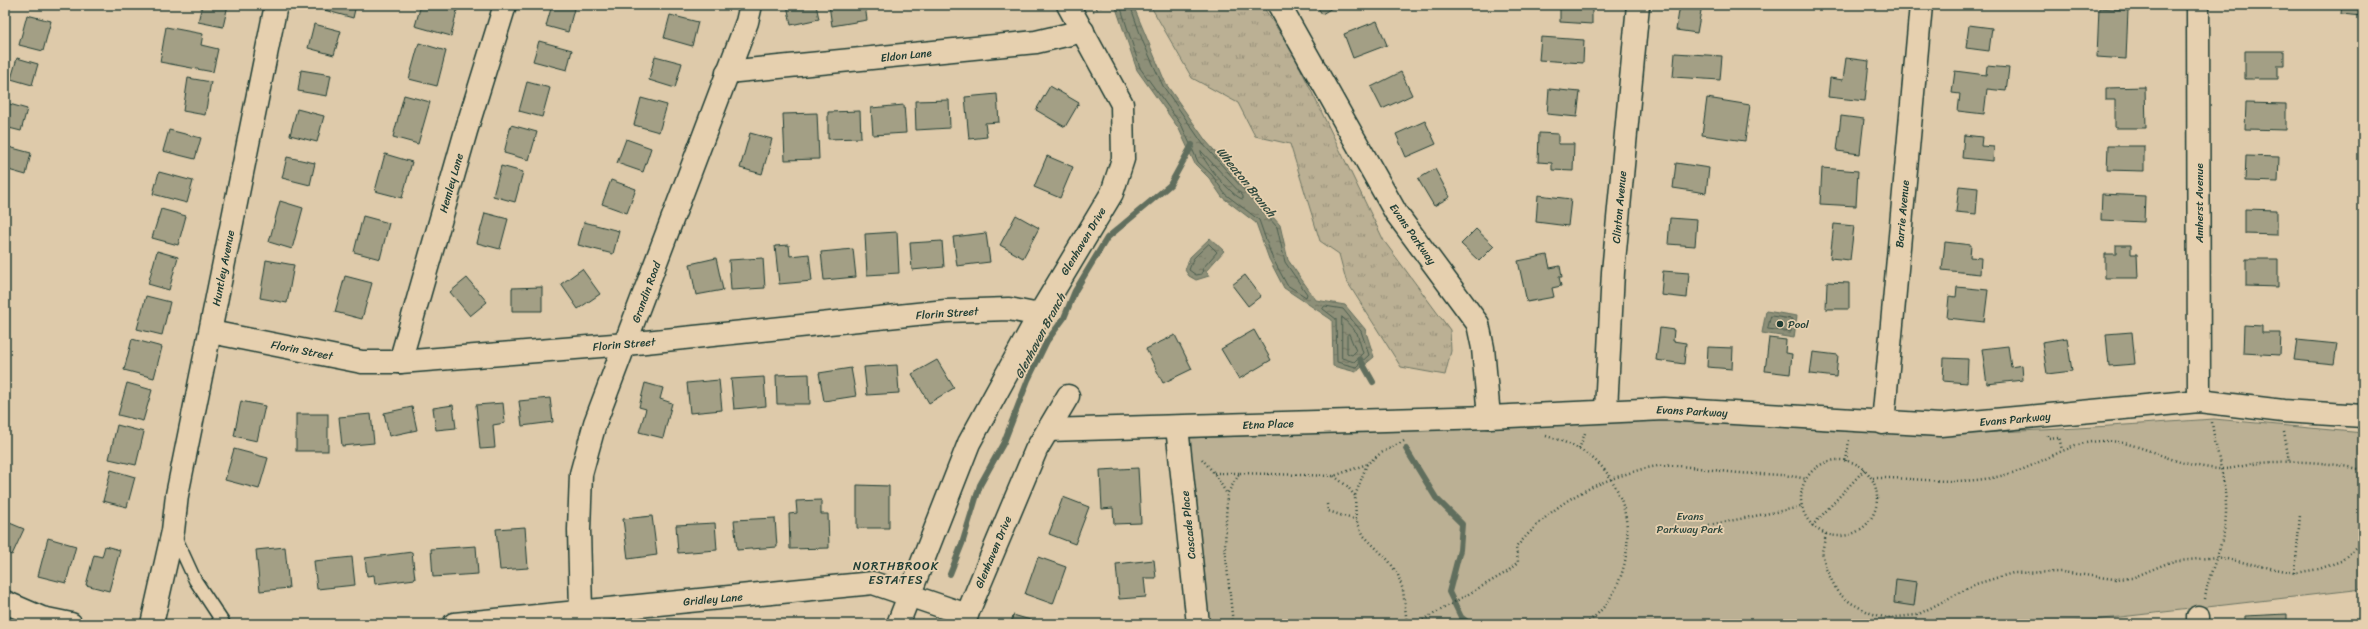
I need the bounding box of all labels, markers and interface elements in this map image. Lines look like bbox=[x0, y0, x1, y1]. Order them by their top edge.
street label: Eldon Lane bbox=[880, 43, 933, 68]
water label: Wheaton Branch bbox=[1210, 142, 1283, 224]
street label: Hemley Lane bbox=[434, 151, 469, 215]
street label: Amherst Avenue bbox=[2190, 163, 2209, 244]
street label: Clinton Avenue bbox=[1607, 170, 1632, 244]
street label: Barrie Avenue bbox=[1890, 179, 1915, 249]
street label: Evans Parkway bbox=[1384, 200, 1441, 269]
street label: Glenhaven Drive bbox=[1055, 203, 1112, 279]
street label: Huntley Avenue bbox=[207, 228, 240, 308]
street label: Grandin Road bbox=[627, 258, 667, 325]
water label: Glenhaven Branch bbox=[1008, 288, 1073, 383]
street label: Florin Street bbox=[915, 302, 980, 325]
place label: Pool bbox=[1788, 315, 1810, 334]
marker: Pool bbox=[1775, 319, 1785, 329]
street label: Florin Street bbox=[592, 332, 657, 357]
street label: Florin Street bbox=[269, 335, 335, 366]
street label: Evans Parkway bbox=[1656, 400, 1728, 423]
street label: Evans Parkway bbox=[1979, 407, 2052, 432]
street label: Etna Place bbox=[1242, 414, 1295, 435]
street label: Cascade Place bbox=[1175, 489, 1202, 560]
park label: Evans Parkway Park bbox=[1657, 507, 1724, 539]
street label: Glenhaven Drive bbox=[970, 513, 1017, 591]
district label: NORTHBROOK ESTATES bbox=[853, 555, 939, 591]
street label: Gridley Lane bbox=[682, 587, 744, 612]

